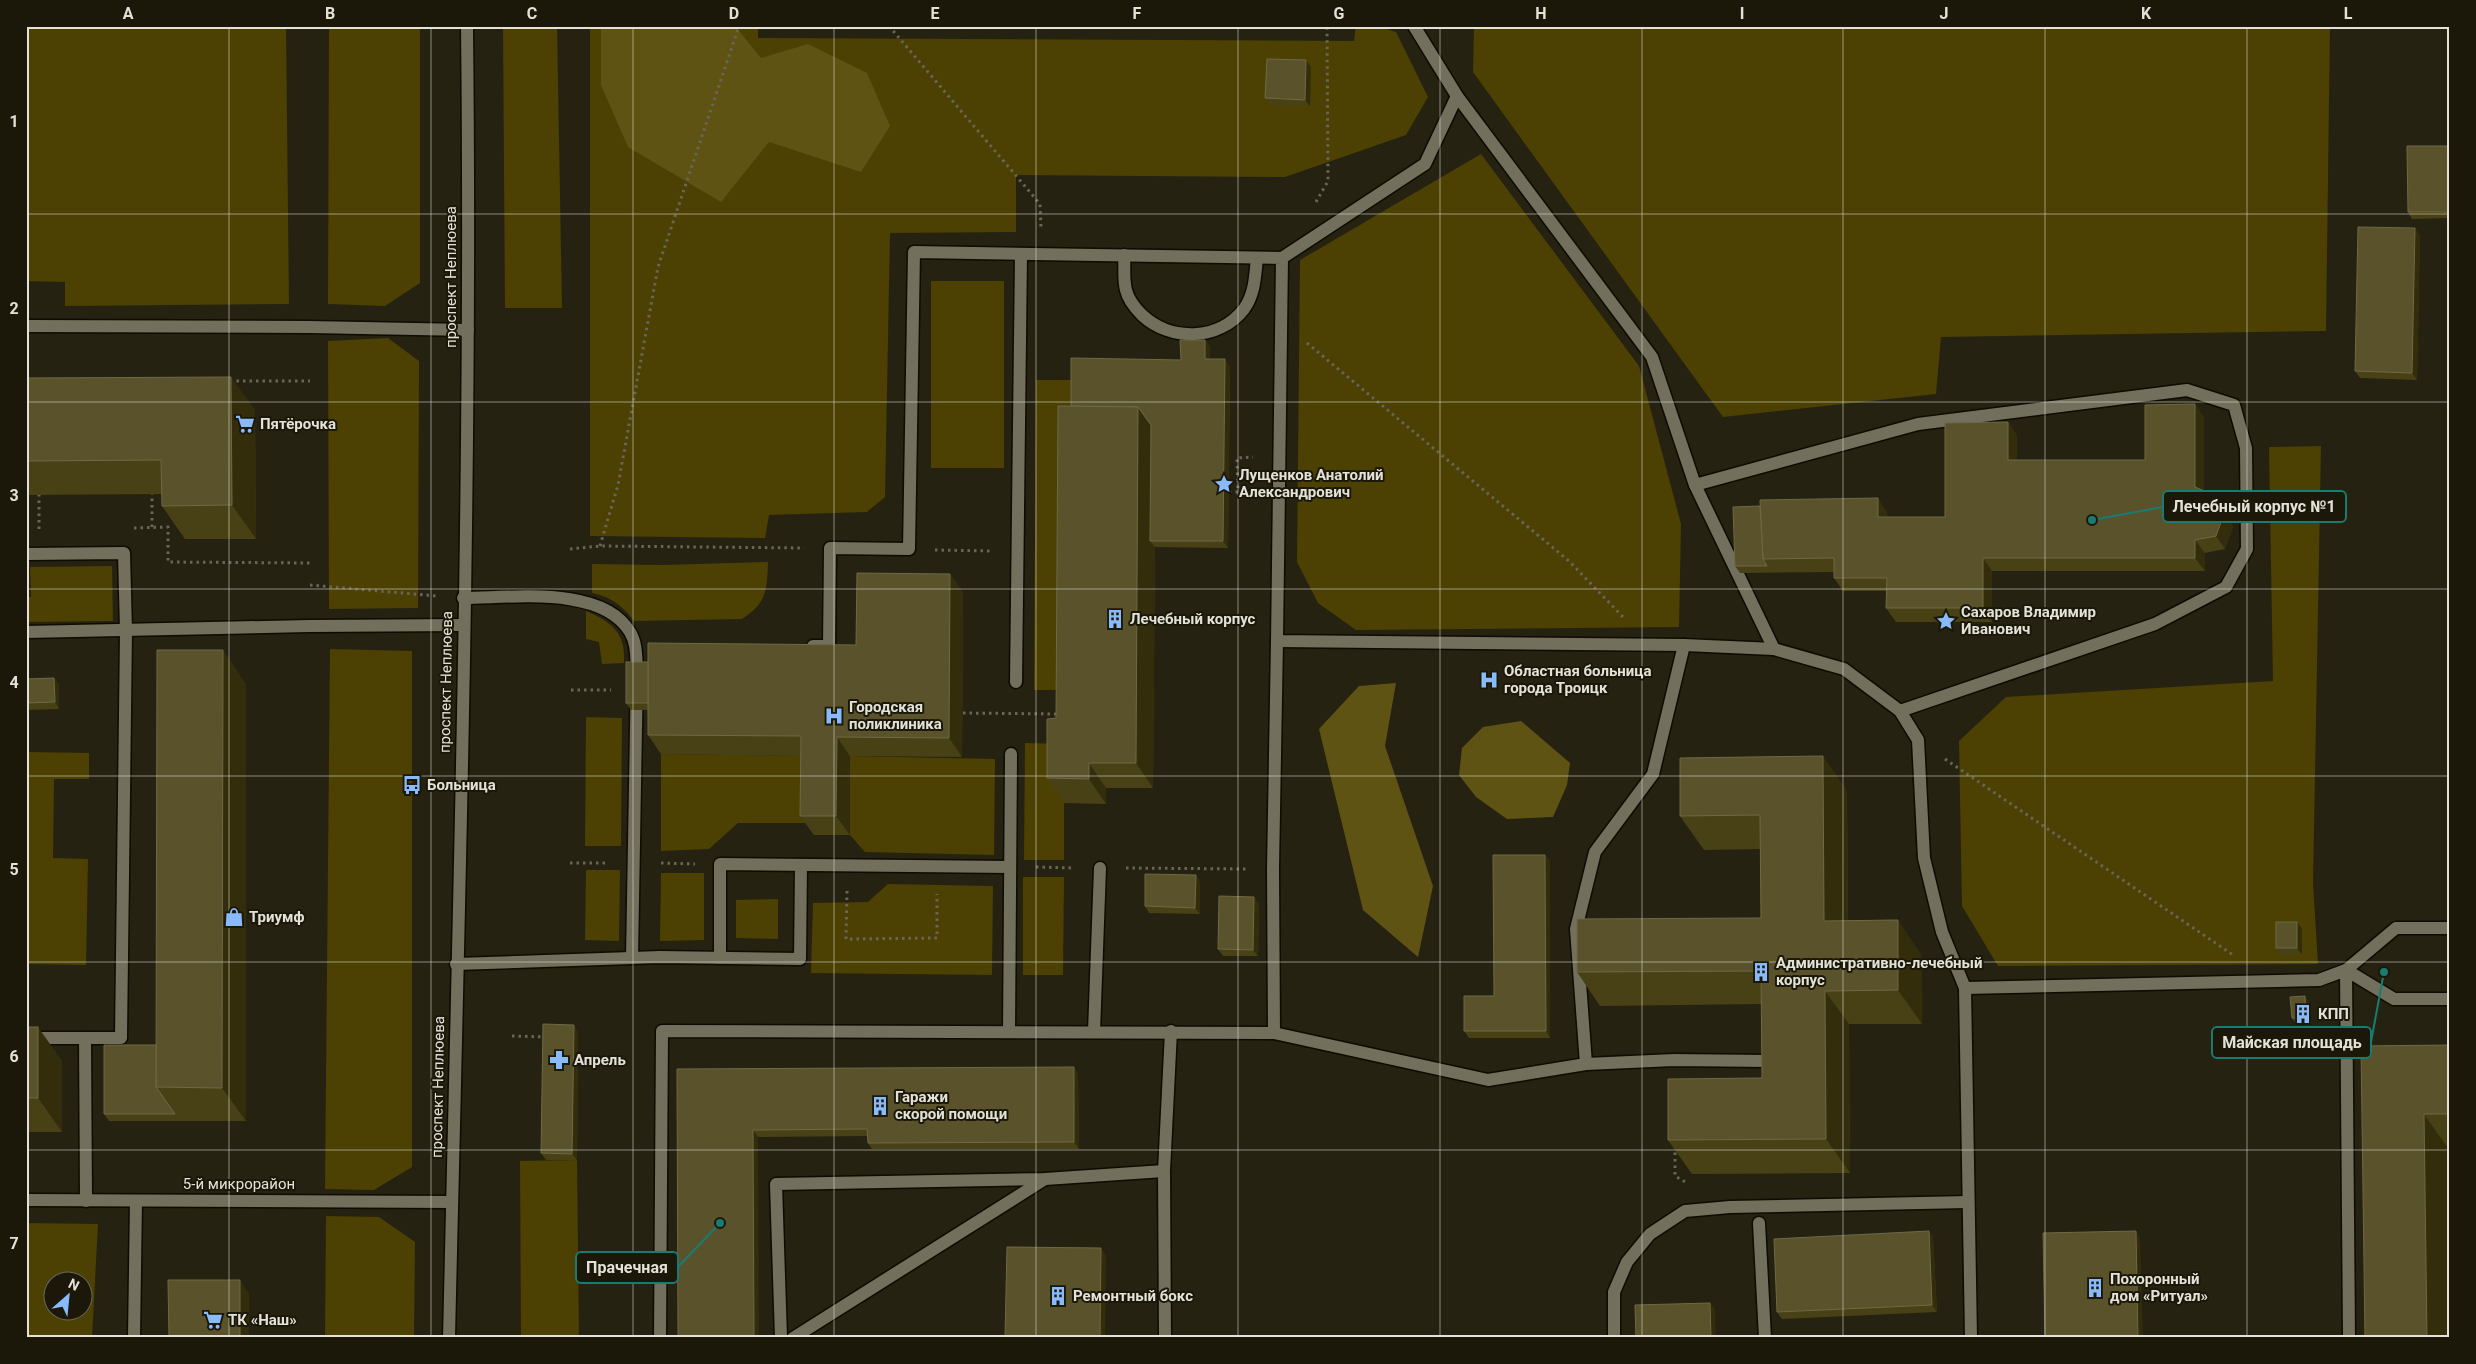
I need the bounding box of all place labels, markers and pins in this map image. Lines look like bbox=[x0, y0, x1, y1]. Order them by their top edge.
supermarket icon: Пятёрочка bbox=[234, 413, 256, 435]
place label: Пятёрочка bbox=[260, 415, 336, 433]
place label: Лущенков Анатолий Александрович bbox=[1239, 466, 1383, 501]
place icon: Лущенков Анатолий Александрович bbox=[1213, 473, 1235, 495]
callout: Лечебный корпус №1 bbox=[2163, 491, 2346, 522]
place label: Сахаров Владимир Иванович bbox=[1961, 603, 2096, 638]
building icon: Лечебный корпус bbox=[1104, 608, 1126, 630]
place label: Лечебный корпус bbox=[1130, 610, 1256, 628]
place icon: Сахаров Владимир Иванович bbox=[1935, 610, 1957, 632]
place label: Областная больница города Троицк bbox=[1504, 662, 1651, 697]
hospital icon: Областная больница города Троицк bbox=[1478, 669, 1500, 691]
place label: Городская поликлиника bbox=[849, 698, 942, 733]
hospital icon: Городская поликлиника bbox=[823, 705, 845, 727]
bus stop icon: Больница bbox=[401, 774, 423, 796]
place label: Больница bbox=[427, 776, 496, 794]
shop icon: Триумф bbox=[223, 906, 245, 928]
place label: Триумф bbox=[249, 908, 304, 926]
place label: Административно-лечебный корпус bbox=[1776, 954, 1982, 989]
building icon: Административно-лечебный корпус bbox=[1750, 961, 1772, 983]
building icon: КПП bbox=[2292, 1003, 2314, 1025]
place label: КПП bbox=[2318, 1005, 2349, 1023]
callout: Майская площадь bbox=[2212, 1027, 2371, 1058]
pharmacy icon: Апрель bbox=[548, 1049, 570, 1071]
place label: Апрель bbox=[574, 1051, 626, 1069]
place label: Гаражи скорой помощи bbox=[895, 1088, 1007, 1123]
building icon: Гаражи скорой помощи bbox=[869, 1095, 891, 1117]
callout: Прачечная bbox=[576, 1252, 678, 1283]
place label: Похоронный дом «Ритуал» bbox=[2110, 1270, 2208, 1305]
building icon: Похоронный дом «Ритуал» bbox=[2084, 1277, 2106, 1299]
building icon: Ремонтный бокс bbox=[1047, 1285, 1069, 1307]
place label: Ремонтный бокс bbox=[1073, 1287, 1193, 1305]
supermarket icon: ТК «Наш» bbox=[202, 1309, 224, 1331]
place label: ТК «Наш» bbox=[228, 1311, 297, 1329]

